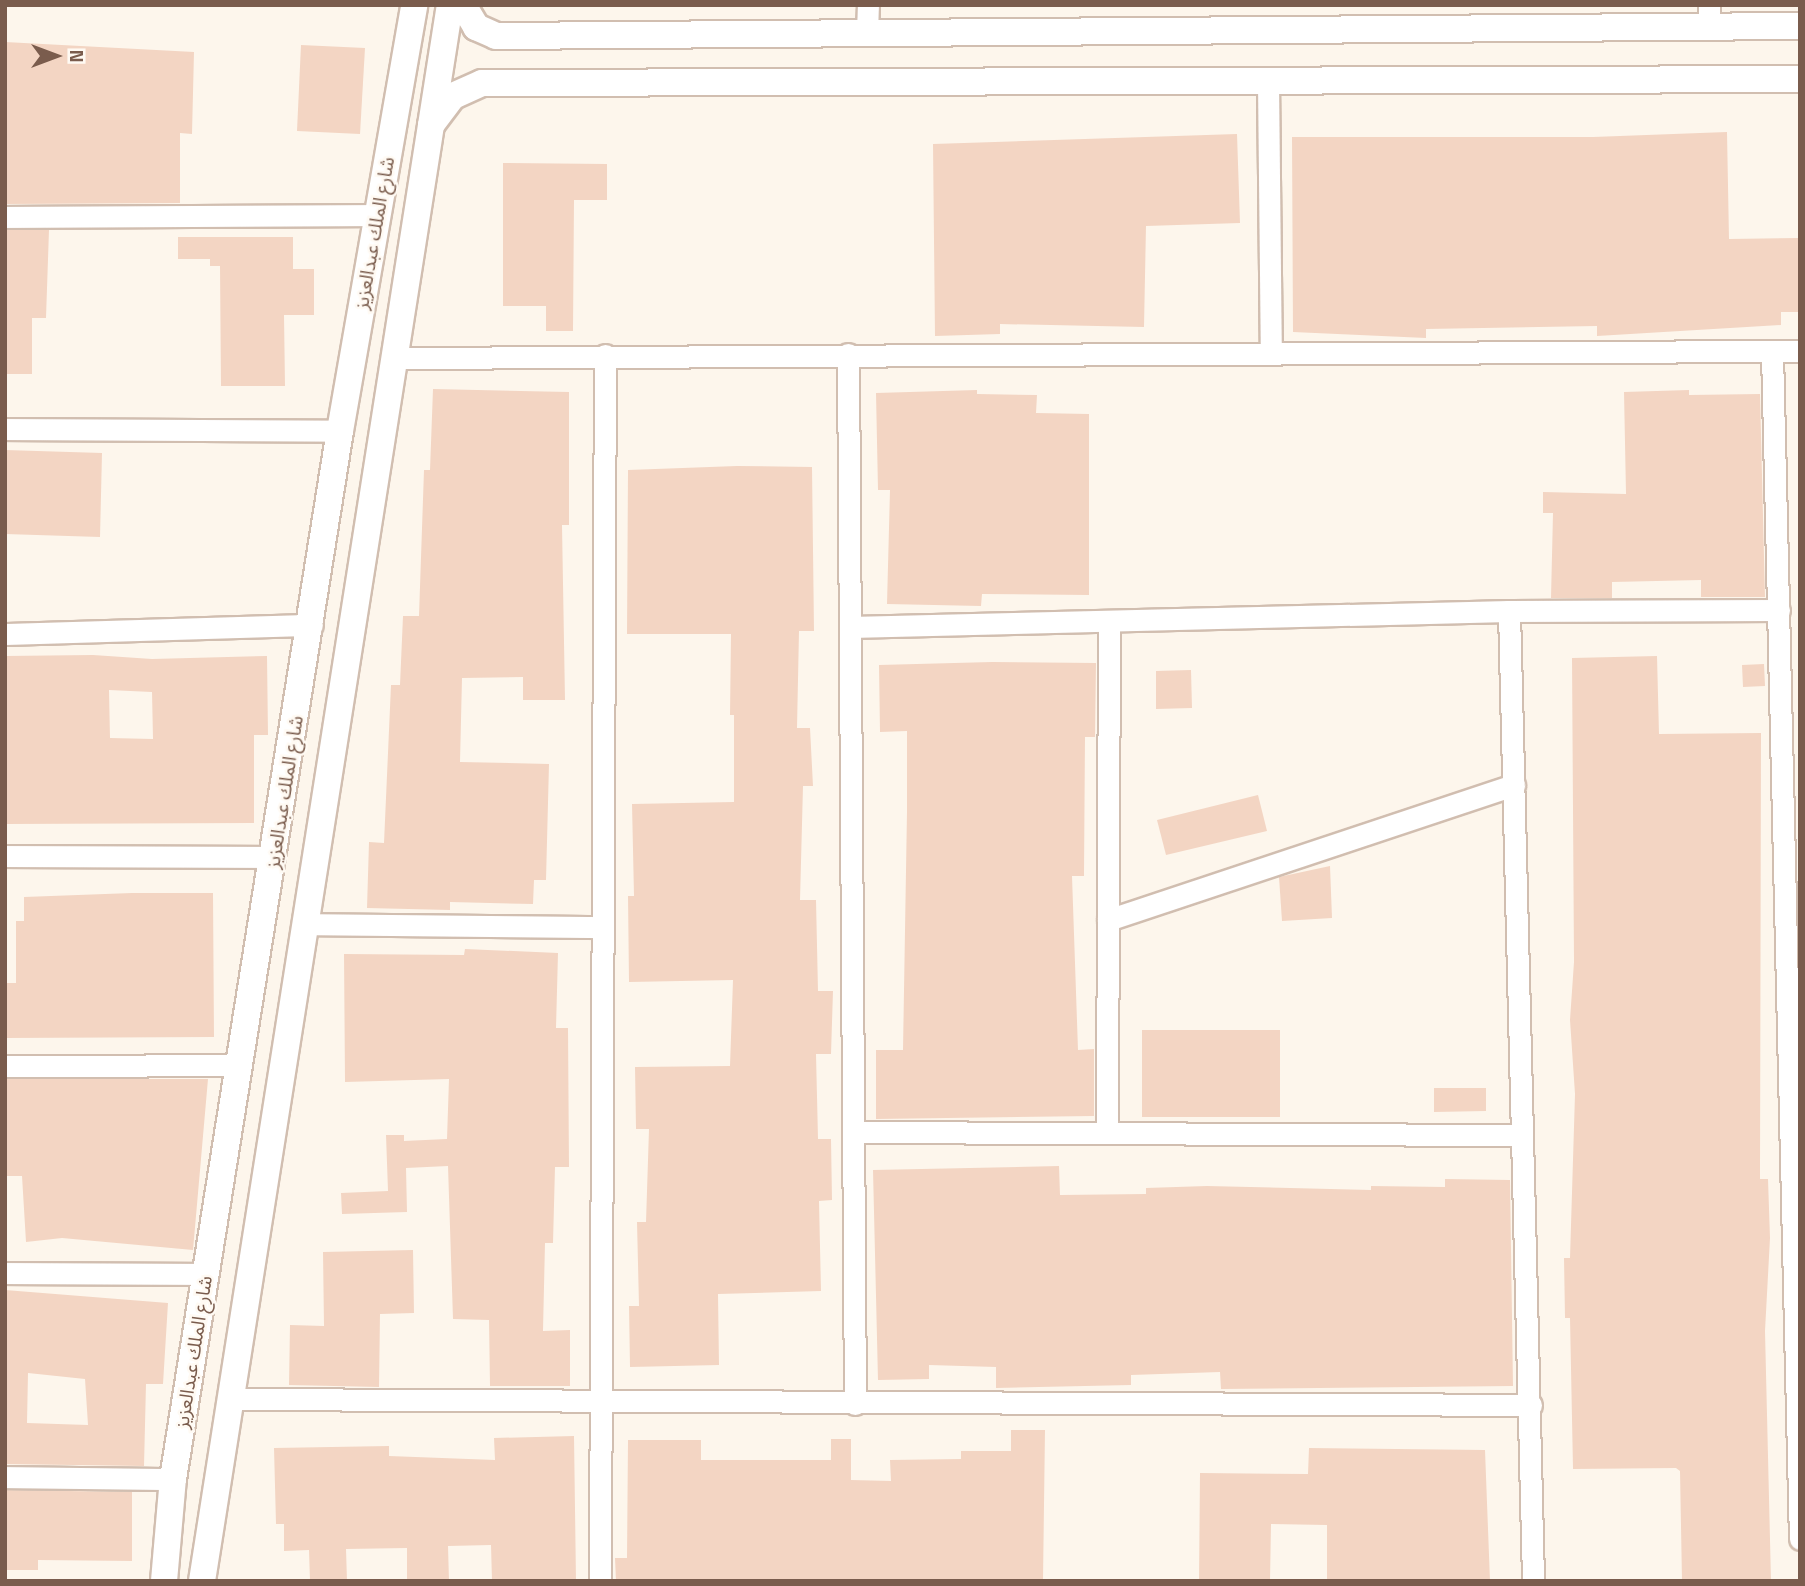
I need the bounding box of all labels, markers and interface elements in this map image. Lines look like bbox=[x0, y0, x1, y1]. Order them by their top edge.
north arrow bbox=[21, 21, 91, 91]
text: N bbox=[63, 49, 92, 63]
street label: شارع الملك عبدالعزيز bbox=[349, 155, 399, 311]
street label: شارع الملك عبدالعزيز bbox=[261, 714, 307, 870]
street label: شارع الملك عبدالعزيز bbox=[170, 1274, 216, 1430]

